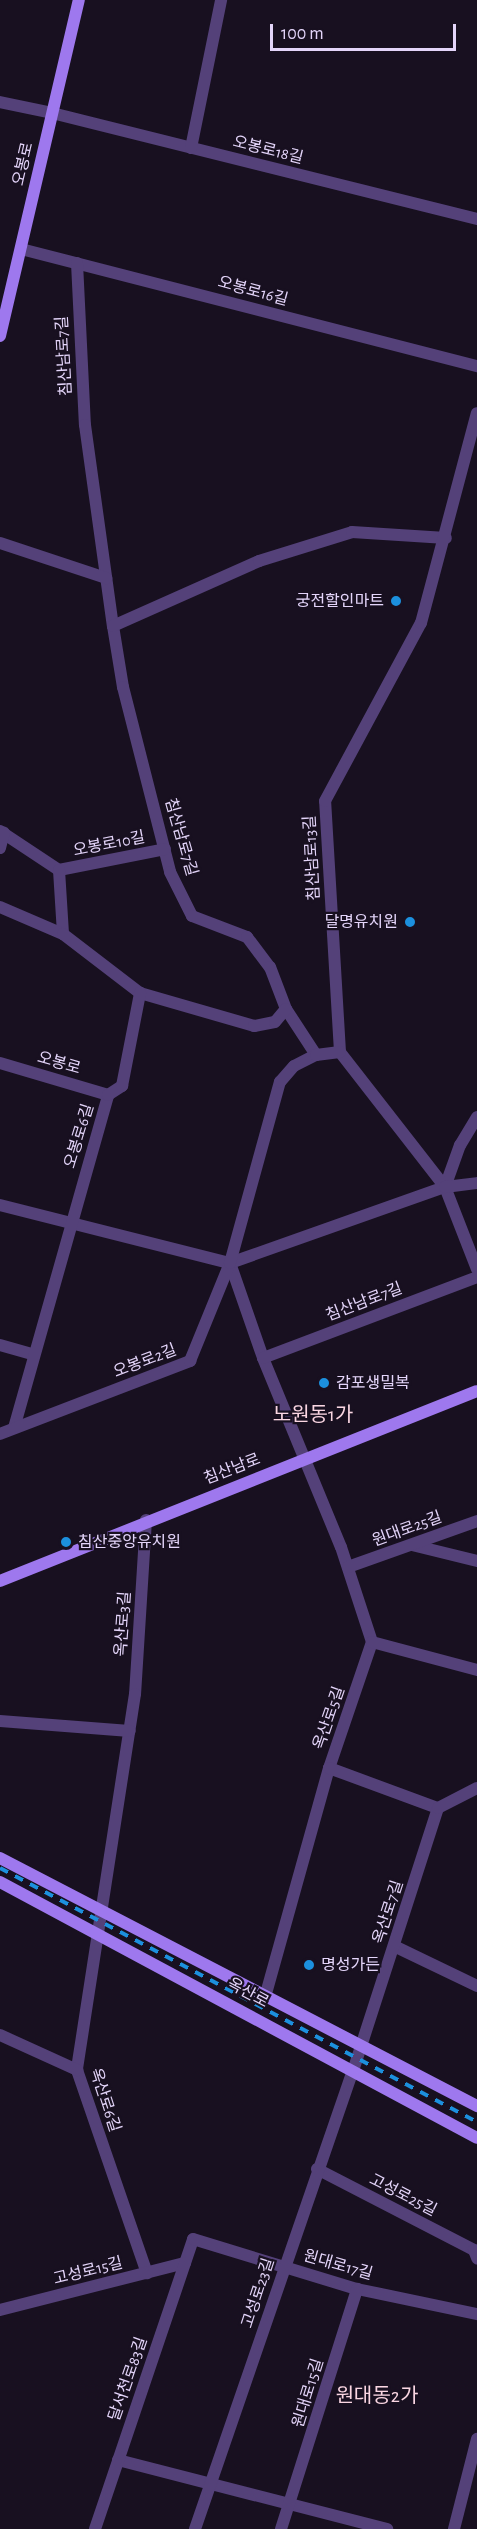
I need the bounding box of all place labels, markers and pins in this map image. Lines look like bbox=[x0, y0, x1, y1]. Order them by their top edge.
place label: 궁전할인마트 bbox=[296, 591, 384, 611]
marker: 궁전할인마트 bbox=[389, 594, 403, 608]
place label: 달명유치원 bbox=[324, 912, 398, 932]
marker: 달명유치원 bbox=[403, 915, 417, 929]
place label: 감포생밀복 bbox=[336, 1373, 410, 1393]
marker: 감포생밀복 bbox=[317, 1376, 331, 1390]
place label: 침산중앙유치원 bbox=[78, 1532, 181, 1552]
marker: 침산중앙유치원 bbox=[59, 1535, 73, 1549]
place label: 명성가든 bbox=[321, 1955, 380, 1975]
marker: 명성가든 bbox=[302, 1958, 316, 1972]

